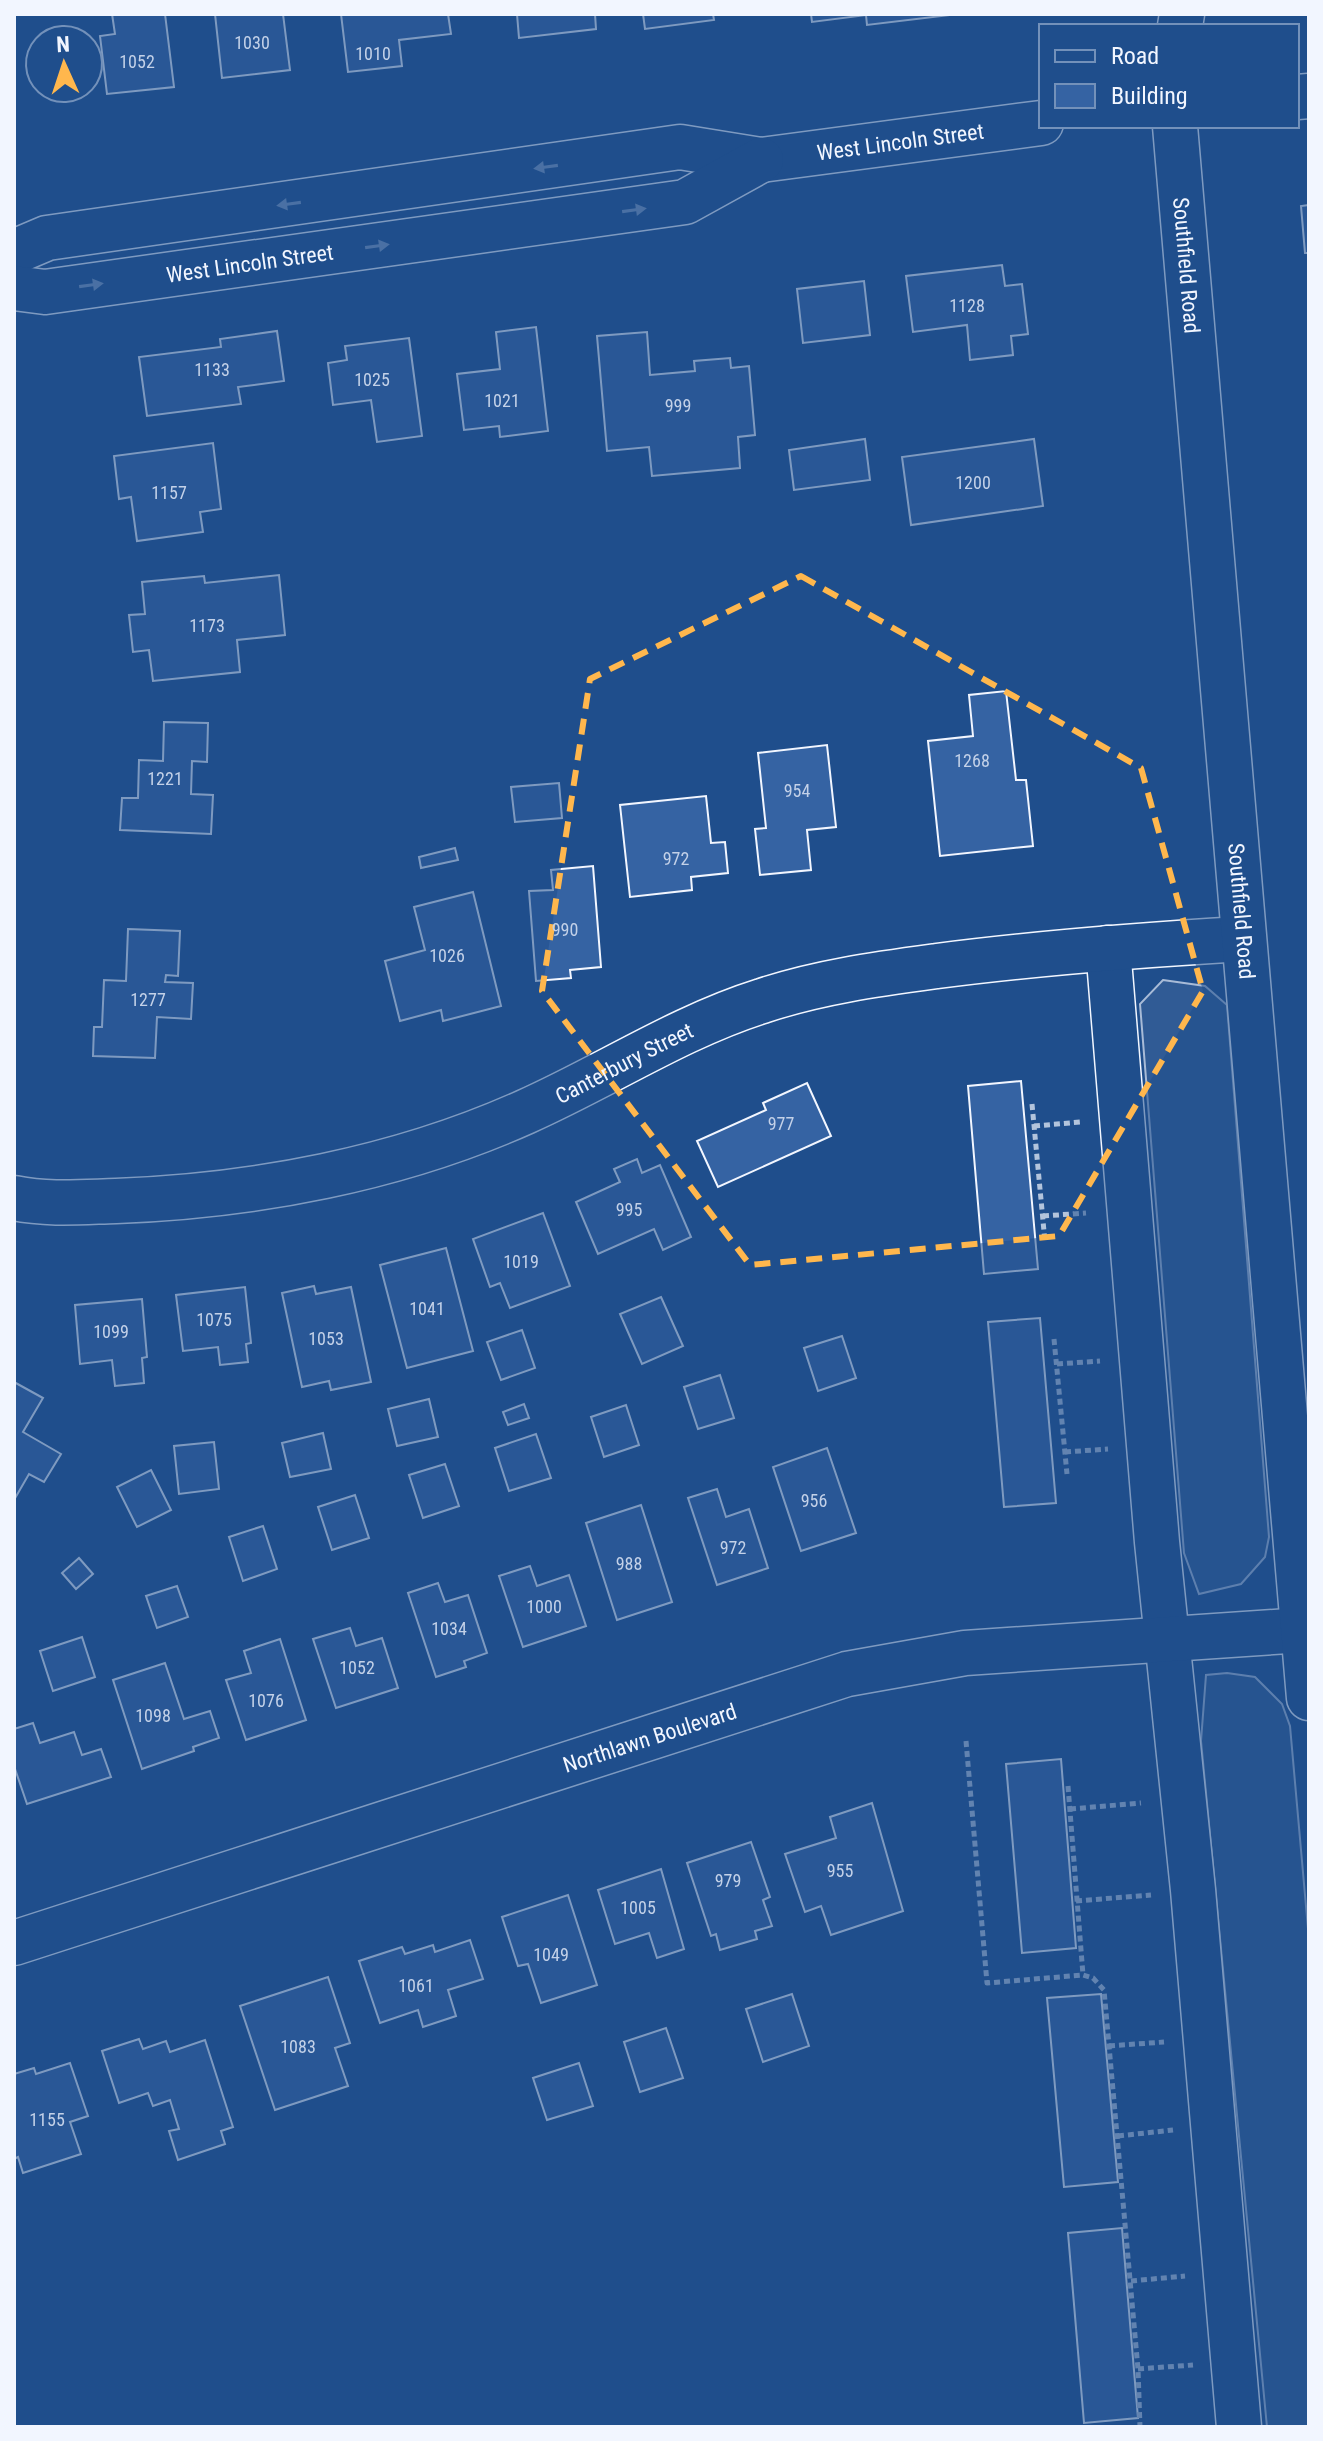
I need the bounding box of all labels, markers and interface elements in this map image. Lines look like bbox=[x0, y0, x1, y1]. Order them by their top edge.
north arrow bbox=[24, 24, 104, 104]
legend bbox=[1039, 24, 1299, 128]
text: N bbox=[56, 32, 70, 57]
house number: 1030 bbox=[234, 32, 270, 53]
text: Road bbox=[1111, 42, 1159, 70]
house number: 1010 bbox=[355, 43, 391, 64]
house number: 1052 bbox=[119, 51, 155, 72]
text: Building bbox=[1111, 82, 1188, 110]
street label: West Lincoln Street bbox=[815, 118, 985, 165]
one-way arrow bbox=[533, 161, 558, 174]
street label: Southfield Road bbox=[1169, 196, 1205, 335]
one-way arrow bbox=[276, 198, 301, 211]
one-way arrow bbox=[622, 203, 647, 216]
street label: West Lincoln Street bbox=[165, 239, 335, 287]
one-way arrow bbox=[365, 239, 390, 252]
one-way arrow bbox=[79, 278, 104, 291]
house number: 1128 bbox=[949, 295, 985, 316]
house number: 1133 bbox=[194, 359, 230, 380]
house number: 1025 bbox=[354, 369, 390, 390]
house number: 1021 bbox=[484, 390, 520, 411]
house number: 999 bbox=[665, 395, 691, 416]
house number: 1200 bbox=[955, 472, 991, 493]
house number: 1157 bbox=[151, 482, 187, 503]
house number: 1173 bbox=[189, 615, 225, 636]
house number: 1268 bbox=[954, 750, 990, 771]
house number: 1221 bbox=[147, 768, 183, 789]
house number: 954 bbox=[784, 780, 810, 801]
street label: Southfield Road bbox=[1224, 842, 1260, 980]
house number: 972 bbox=[663, 848, 689, 869]
house number: 990 bbox=[552, 919, 578, 940]
house number: 1026 bbox=[429, 945, 465, 966]
house number: 1277 bbox=[130, 989, 166, 1010]
street label: Canterbury Street bbox=[551, 1017, 697, 1108]
house number: 977 bbox=[768, 1113, 794, 1134]
house number: 995 bbox=[616, 1199, 642, 1220]
house number: 1019 bbox=[503, 1251, 539, 1272]
house number: 1041 bbox=[409, 1298, 445, 1319]
house number: 1075 bbox=[196, 1309, 232, 1330]
house number: 1099 bbox=[93, 1321, 129, 1342]
house number: 1053 bbox=[308, 1328, 344, 1349]
house number: 956 bbox=[801, 1490, 827, 1511]
house number: 972 bbox=[720, 1537, 746, 1558]
house number: 988 bbox=[616, 1553, 642, 1574]
house number: 1000 bbox=[526, 1596, 562, 1617]
house number: 1034 bbox=[431, 1618, 467, 1639]
house number: 1052 bbox=[339, 1657, 375, 1678]
house number: 1076 bbox=[248, 1690, 284, 1711]
street label: Northlawn Boulevard bbox=[560, 1698, 740, 1777]
house number: 1098 bbox=[135, 1705, 171, 1726]
house number: 955 bbox=[827, 1860, 853, 1881]
house number: 979 bbox=[715, 1870, 741, 1891]
house number: 1005 bbox=[620, 1897, 656, 1918]
house number: 1049 bbox=[533, 1944, 569, 1965]
house number: 1061 bbox=[398, 1975, 434, 1996]
house number: 1083 bbox=[280, 2036, 316, 2057]
house number: 1155 bbox=[29, 2109, 65, 2130]

